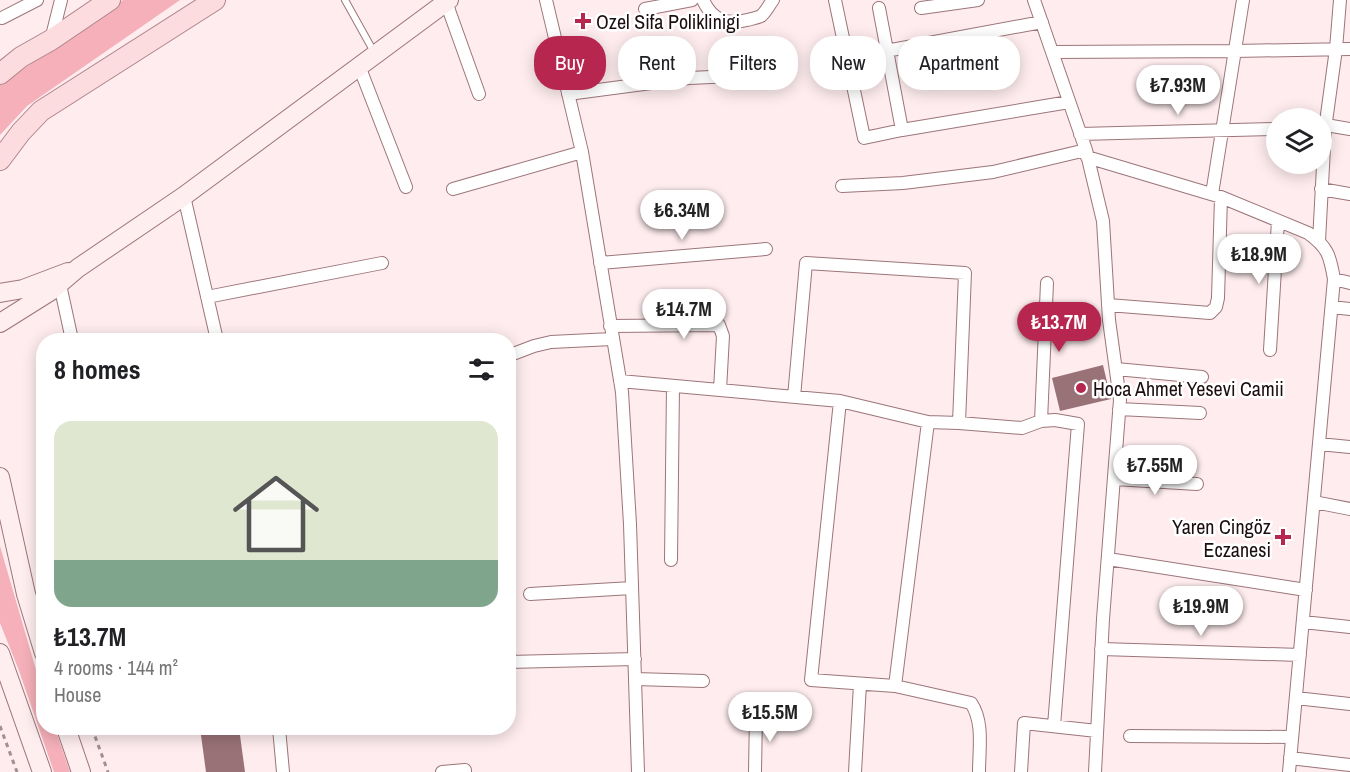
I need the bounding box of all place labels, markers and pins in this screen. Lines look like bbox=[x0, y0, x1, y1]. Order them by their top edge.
place label: Ozel Sifa Poliklinigi bbox=[596, 8, 740, 35]
marker: Ozel Sifa Poliklinigi bbox=[574, 12, 592, 30]
pin: ₺7.93M bbox=[1129, 65, 1227, 116]
pin: ₺6.34M bbox=[633, 190, 731, 241]
pin: ₺18.9M bbox=[1210, 234, 1308, 285]
pin: ₺14.7M bbox=[635, 289, 733, 340]
pin: ₺13.7M bbox=[1010, 302, 1108, 353]
place label: Hoca Ahmet Yesevi Camii bbox=[1093, 375, 1284, 402]
marker: Hoca Ahmet Yesevi Camii bbox=[1074, 381, 1088, 395]
pin: ₺7.55M bbox=[1106, 445, 1204, 496]
place label: Yaren Cingöz Eczanesi bbox=[1172, 513, 1271, 563]
marker: Yaren Cingöz Eczanesi bbox=[1276, 530, 1290, 544]
pin: ₺19.9M bbox=[1152, 586, 1250, 637]
pin: ₺15.5M bbox=[721, 692, 819, 743]

